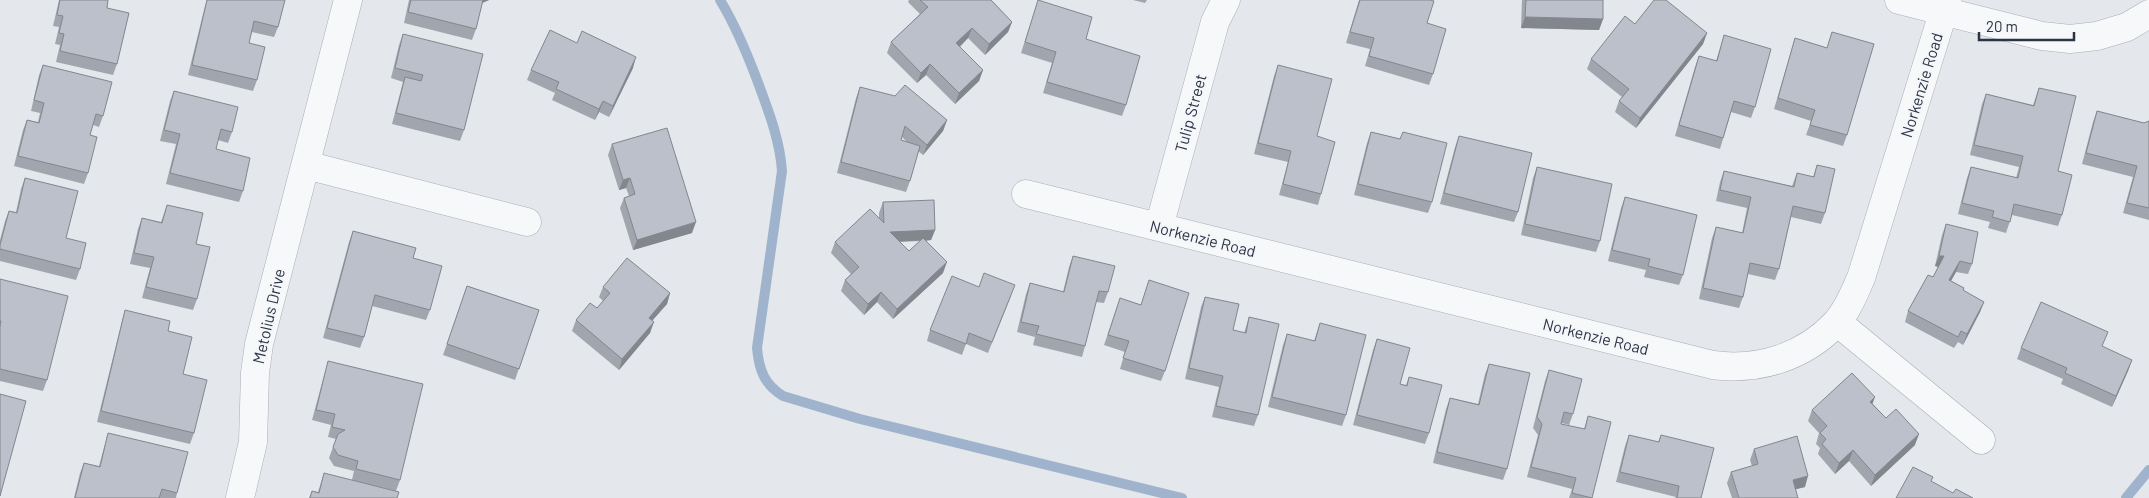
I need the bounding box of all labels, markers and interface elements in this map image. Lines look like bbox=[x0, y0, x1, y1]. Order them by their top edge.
scale bar bbox=[1979, 10, 2074, 42]
text: 20 m bbox=[1986, 17, 2018, 35]
street label: Norkenzie Road bbox=[1896, 30, 1946, 140]
street label: Tulip Street bbox=[1170, 72, 1210, 154]
street label: Norkenzie Road bbox=[1148, 216, 1258, 260]
street label: Metolius Drive bbox=[248, 267, 288, 365]
street label: Norkenzie Road bbox=[1541, 314, 1651, 358]

